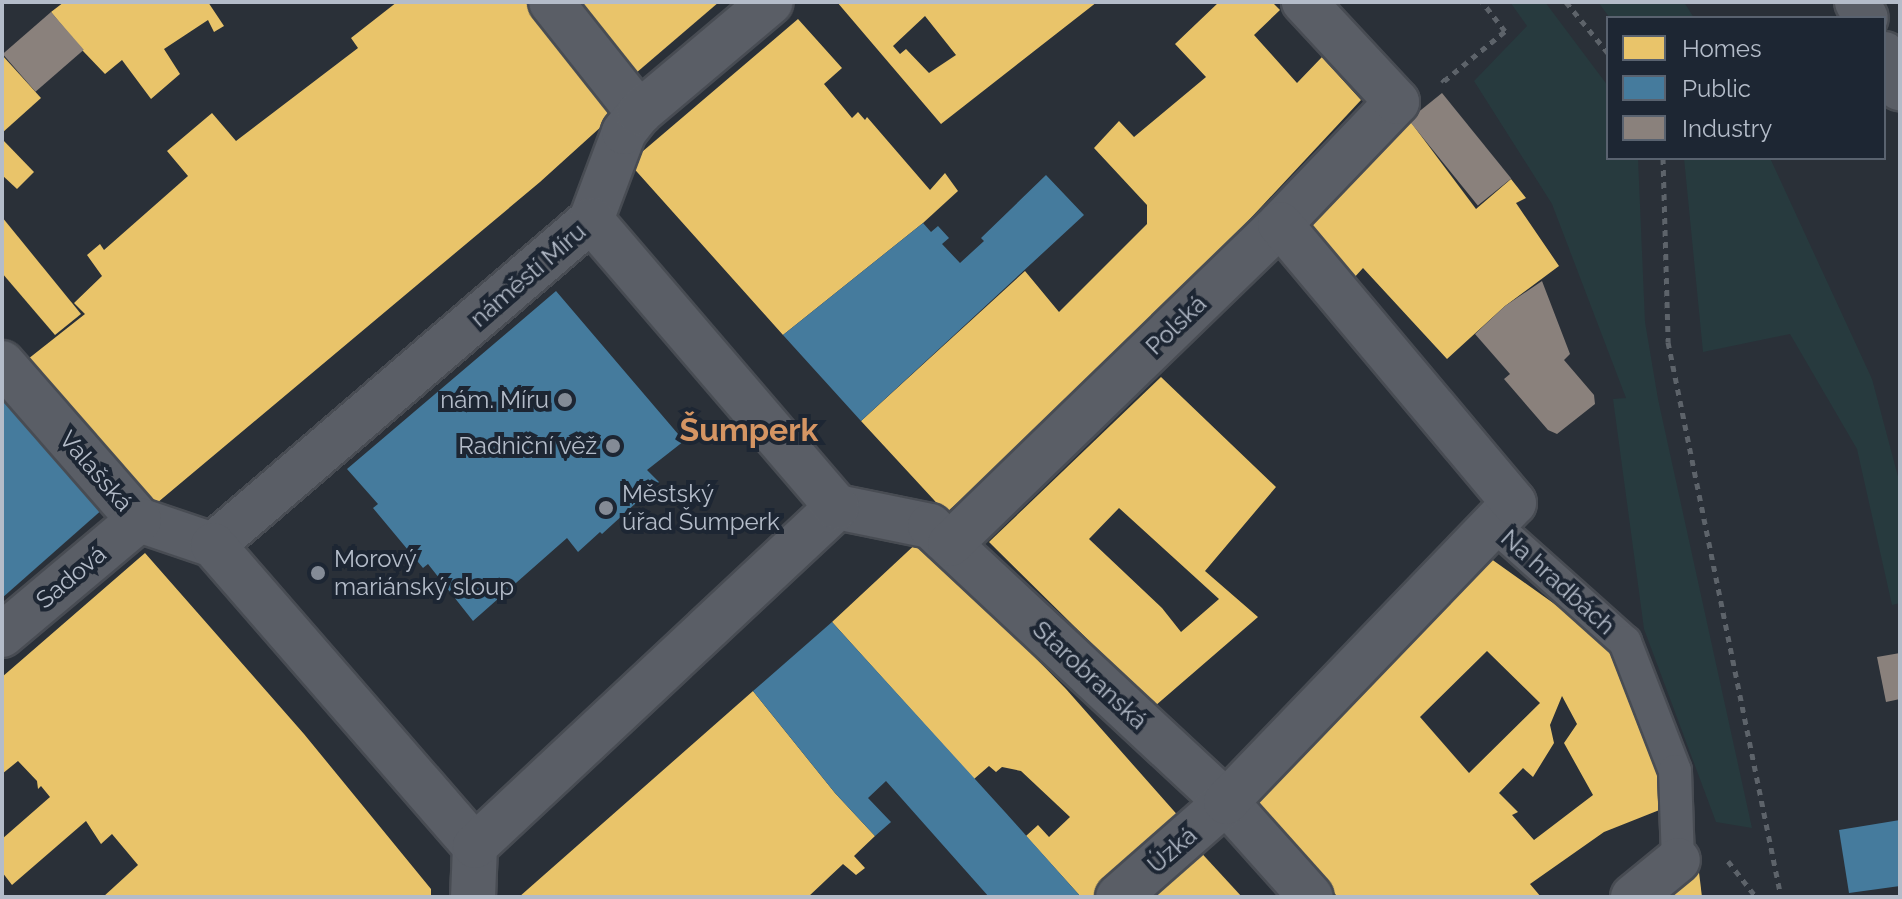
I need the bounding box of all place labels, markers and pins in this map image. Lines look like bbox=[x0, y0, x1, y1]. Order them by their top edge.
place label: nám. Míru bbox=[440, 386, 549, 414]
marker: nám. Míru bbox=[556, 391, 574, 409]
place label: Radniční věž bbox=[458, 432, 597, 460]
marker: Radniční věž bbox=[604, 437, 622, 455]
place label: Městský úřad Šumperk bbox=[622, 480, 780, 536]
marker: Městský úřad Šumperk bbox=[597, 499, 615, 517]
place label: Morový mariánský sloup bbox=[334, 545, 515, 601]
marker: Morový mariánský sloup bbox=[309, 564, 327, 582]

